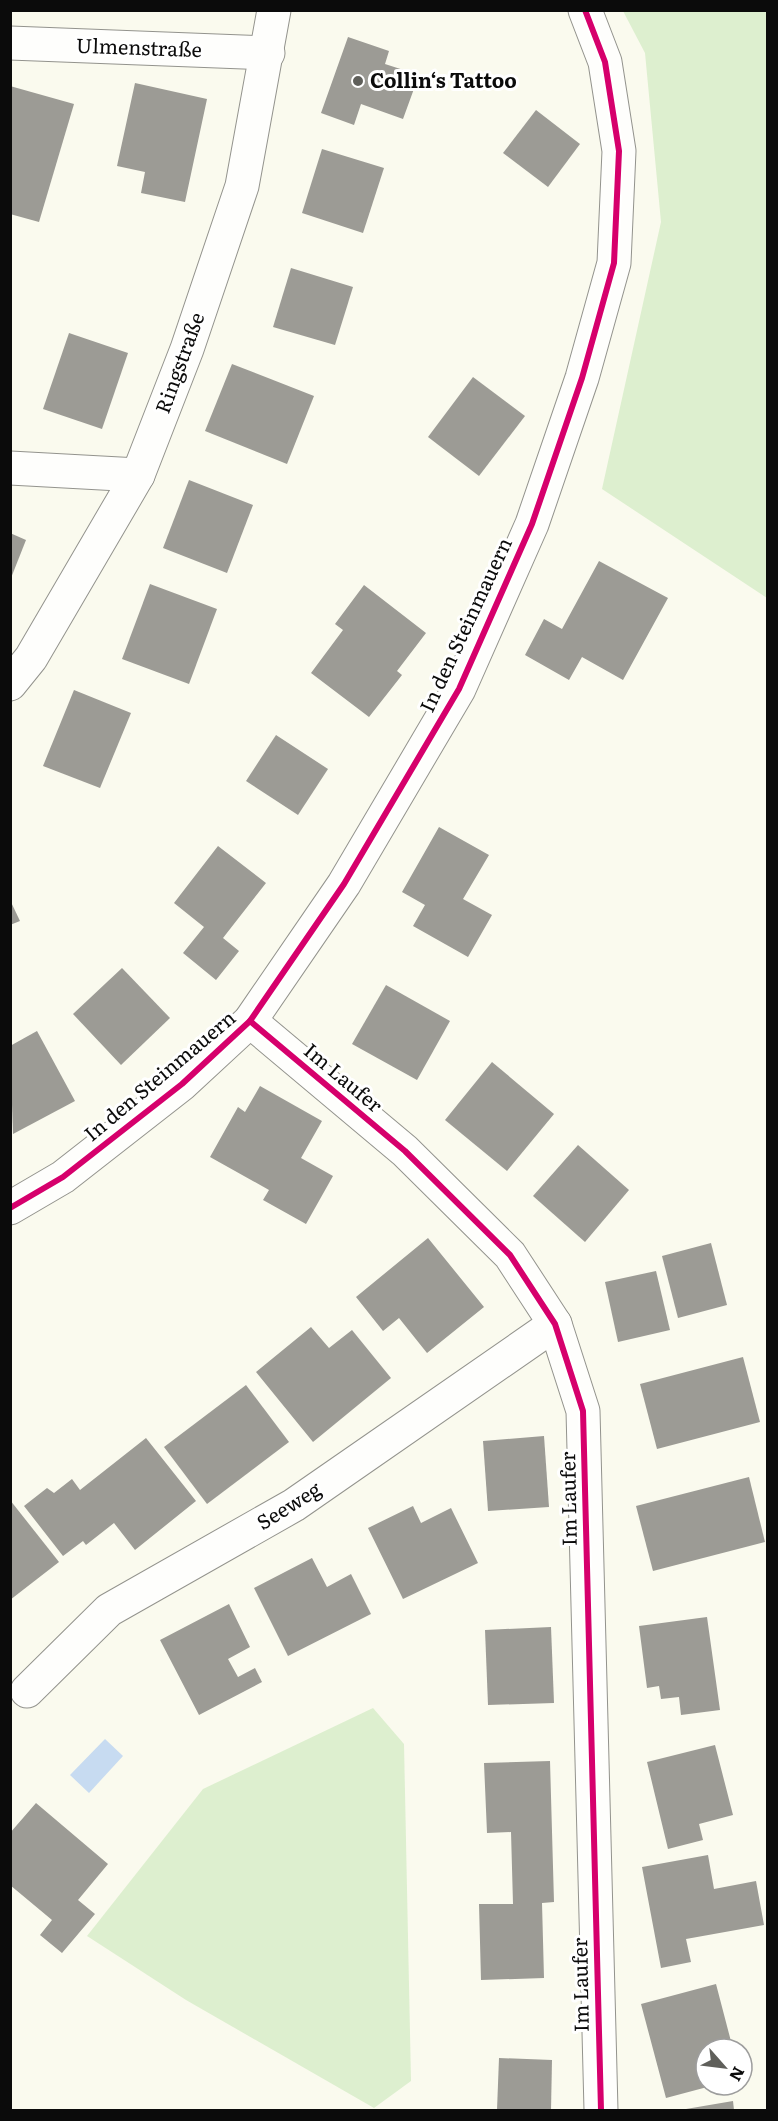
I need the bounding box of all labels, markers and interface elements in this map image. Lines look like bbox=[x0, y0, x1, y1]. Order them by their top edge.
street label: Ulmenstraße bbox=[76, 29, 203, 63]
place label: Collin‘s Tattoo bbox=[370, 64, 517, 94]
marker: Collin‘s Tattoo bbox=[351, 74, 365, 88]
street label: Ringstraße bbox=[146, 307, 210, 417]
street label: In den Steinmauern bbox=[410, 532, 518, 717]
street label: In den Steinmauern bbox=[76, 1002, 241, 1147]
street label: Im Laufer bbox=[298, 1035, 391, 1119]
street label: Im Laufer bbox=[551, 1451, 583, 1547]
street label: Seeweg bbox=[250, 1472, 327, 1536]
street label: Im Laufer bbox=[563, 1937, 595, 2033]
north arrow bbox=[694, 2037, 754, 2097]
text: N bbox=[724, 2063, 752, 2086]

